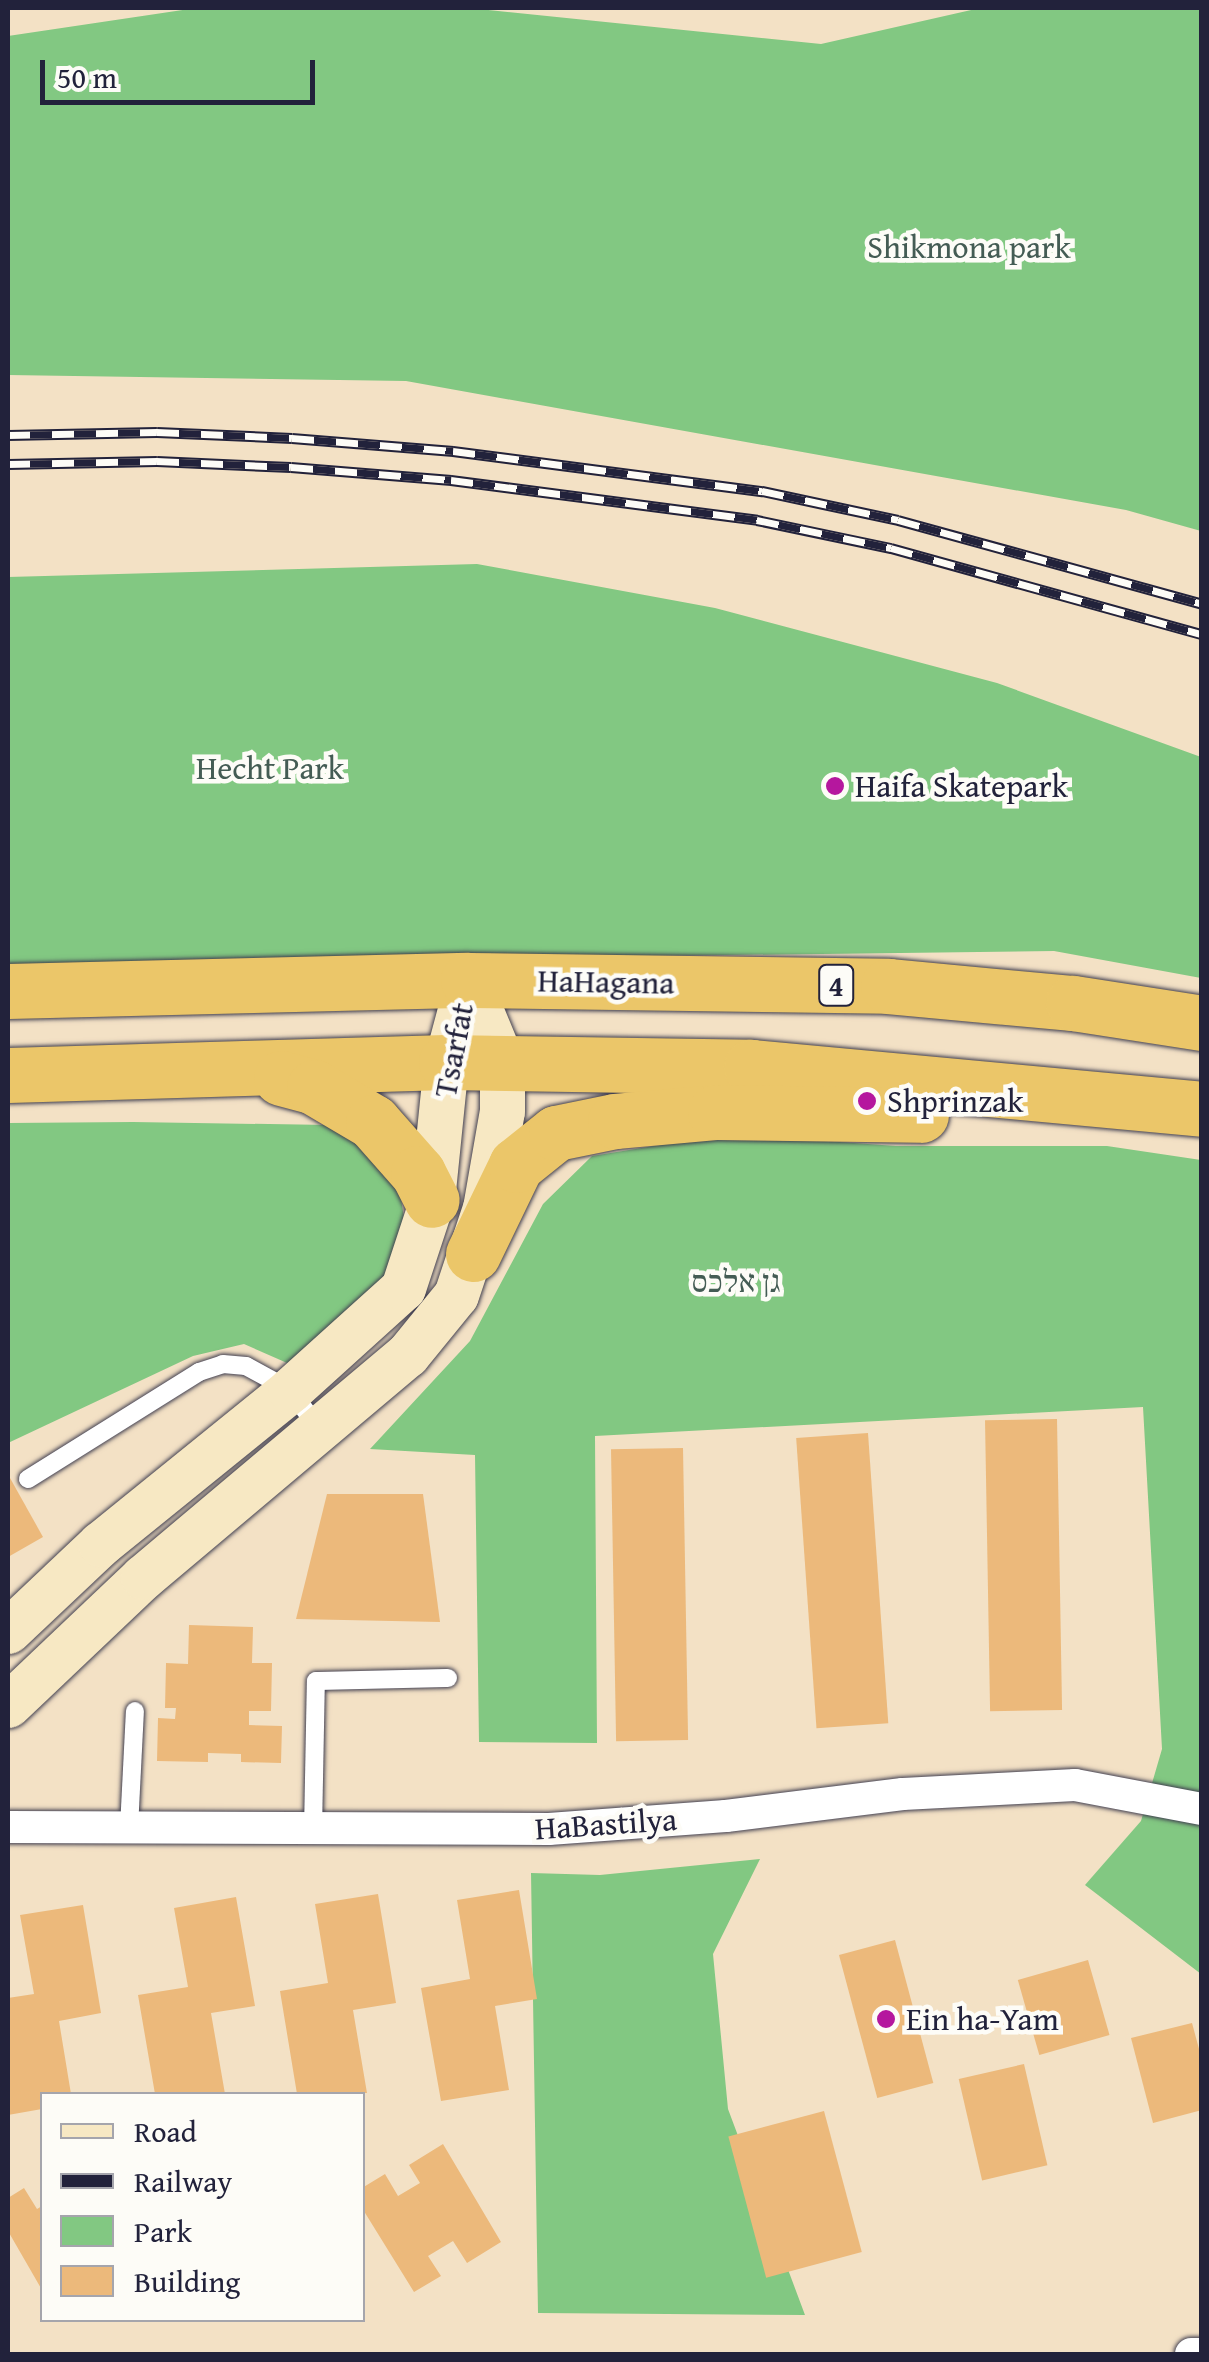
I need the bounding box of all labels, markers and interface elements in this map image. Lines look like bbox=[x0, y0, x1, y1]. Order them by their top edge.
scale bar bbox=[45, 40, 320, 102]
text: 50 m bbox=[57, 55, 117, 99]
park label: Shikmona park bbox=[867, 228, 1071, 266]
park label: Hecht Park bbox=[196, 749, 344, 787]
place label: Haifa Skatepark bbox=[855, 767, 1068, 805]
marker: Haifa Skatepark bbox=[824, 775, 846, 797]
road number: 4 bbox=[816, 960, 856, 1010]
street label: HaHagana bbox=[537, 962, 675, 1002]
street label: Tsarfat bbox=[426, 999, 482, 1101]
place label: Shprinzak bbox=[887, 1082, 1023, 1120]
marker: Shprinzak bbox=[856, 1090, 878, 1112]
park label: גן אלכס bbox=[691, 1262, 781, 1300]
street label: HaBastilya bbox=[534, 1800, 678, 1848]
place label: Ein ha-Yam bbox=[906, 2000, 1059, 2038]
marker: Ein ha-Yam bbox=[875, 2008, 897, 2030]
legend bbox=[40, 2092, 365, 2322]
text: Road bbox=[134, 2109, 197, 2153]
text: Railway bbox=[134, 2159, 232, 2203]
text: Park bbox=[134, 2209, 192, 2253]
text: Building bbox=[134, 2259, 240, 2303]

